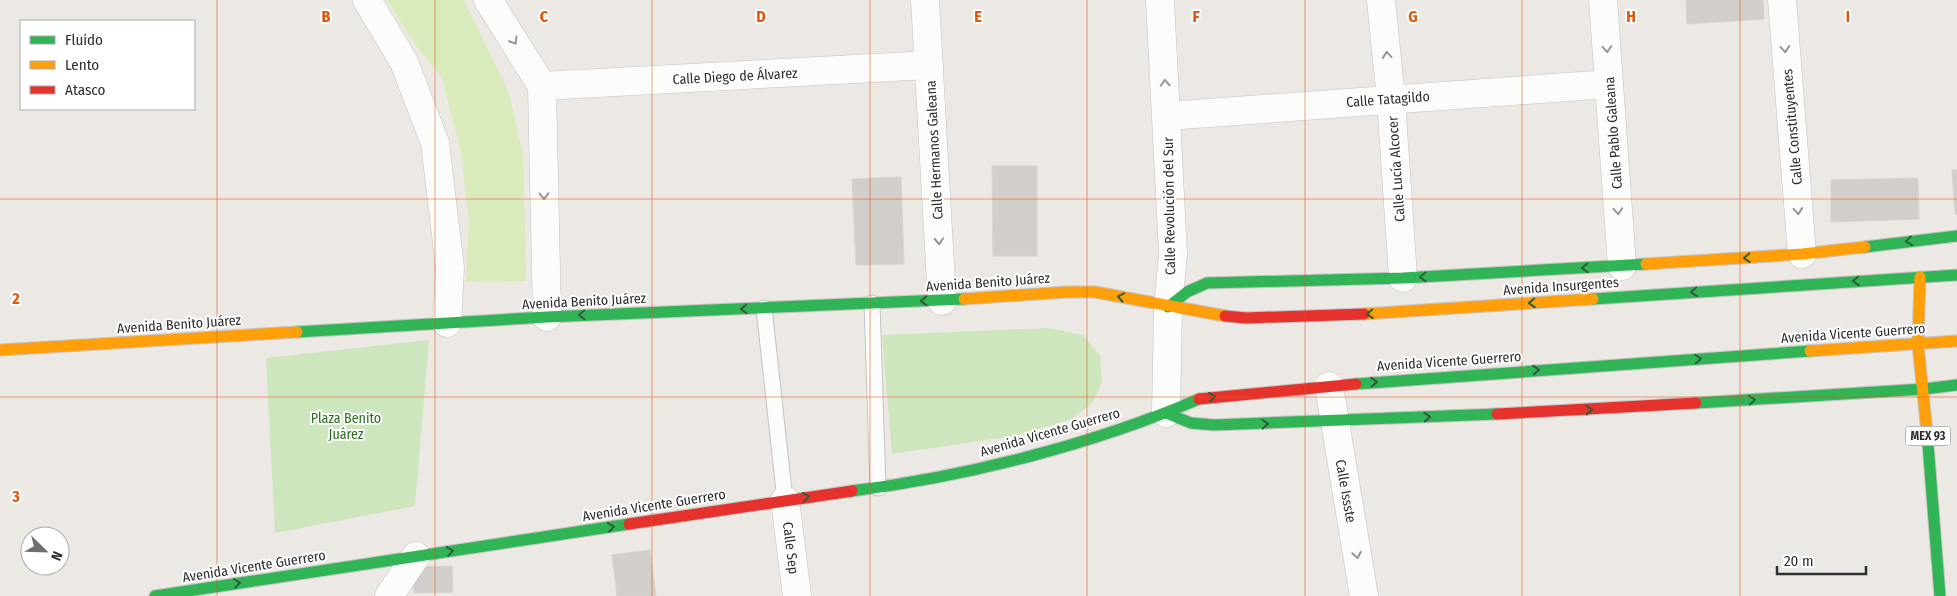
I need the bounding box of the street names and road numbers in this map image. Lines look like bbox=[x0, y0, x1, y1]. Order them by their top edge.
street label: Calle Diego de Álvarez bbox=[672, 64, 798, 88]
street label: Calle Constituyentes bbox=[1779, 68, 1806, 186]
street label: Calle Pablo Galeana bbox=[1601, 76, 1626, 190]
street label: Calle Hermanos Galeana bbox=[922, 80, 947, 220]
street label: Calle Tatagildo bbox=[1346, 88, 1430, 111]
street label: Calle Lucía Alcocer bbox=[1384, 115, 1409, 222]
street label: Calle Revolución del Sur bbox=[1160, 137, 1179, 275]
street label: Avenida Benito Juárez bbox=[925, 270, 1051, 295]
street label: Avenida Insurgentes bbox=[1503, 274, 1619, 299]
street label: Avenida Benito Juárez bbox=[521, 290, 647, 313]
street label: Avenida Benito Juárez bbox=[116, 312, 242, 337]
street label: Avenida Vicente Guerrero bbox=[1780, 320, 1926, 347]
street label: Avenida Vicente Guerrero bbox=[1376, 348, 1522, 375]
street label: Avenida Vicente Guerrero bbox=[978, 404, 1122, 461]
road number: MEX 93 bbox=[1906, 426, 1950, 446]
street label: Calle Issste bbox=[1332, 458, 1359, 524]
street label: Avenida Vicente Guerrero bbox=[581, 486, 727, 525]
street label: Calle Sep bbox=[779, 521, 802, 575]
street label: Avenida Vicente Guerrero bbox=[181, 547, 327, 586]

